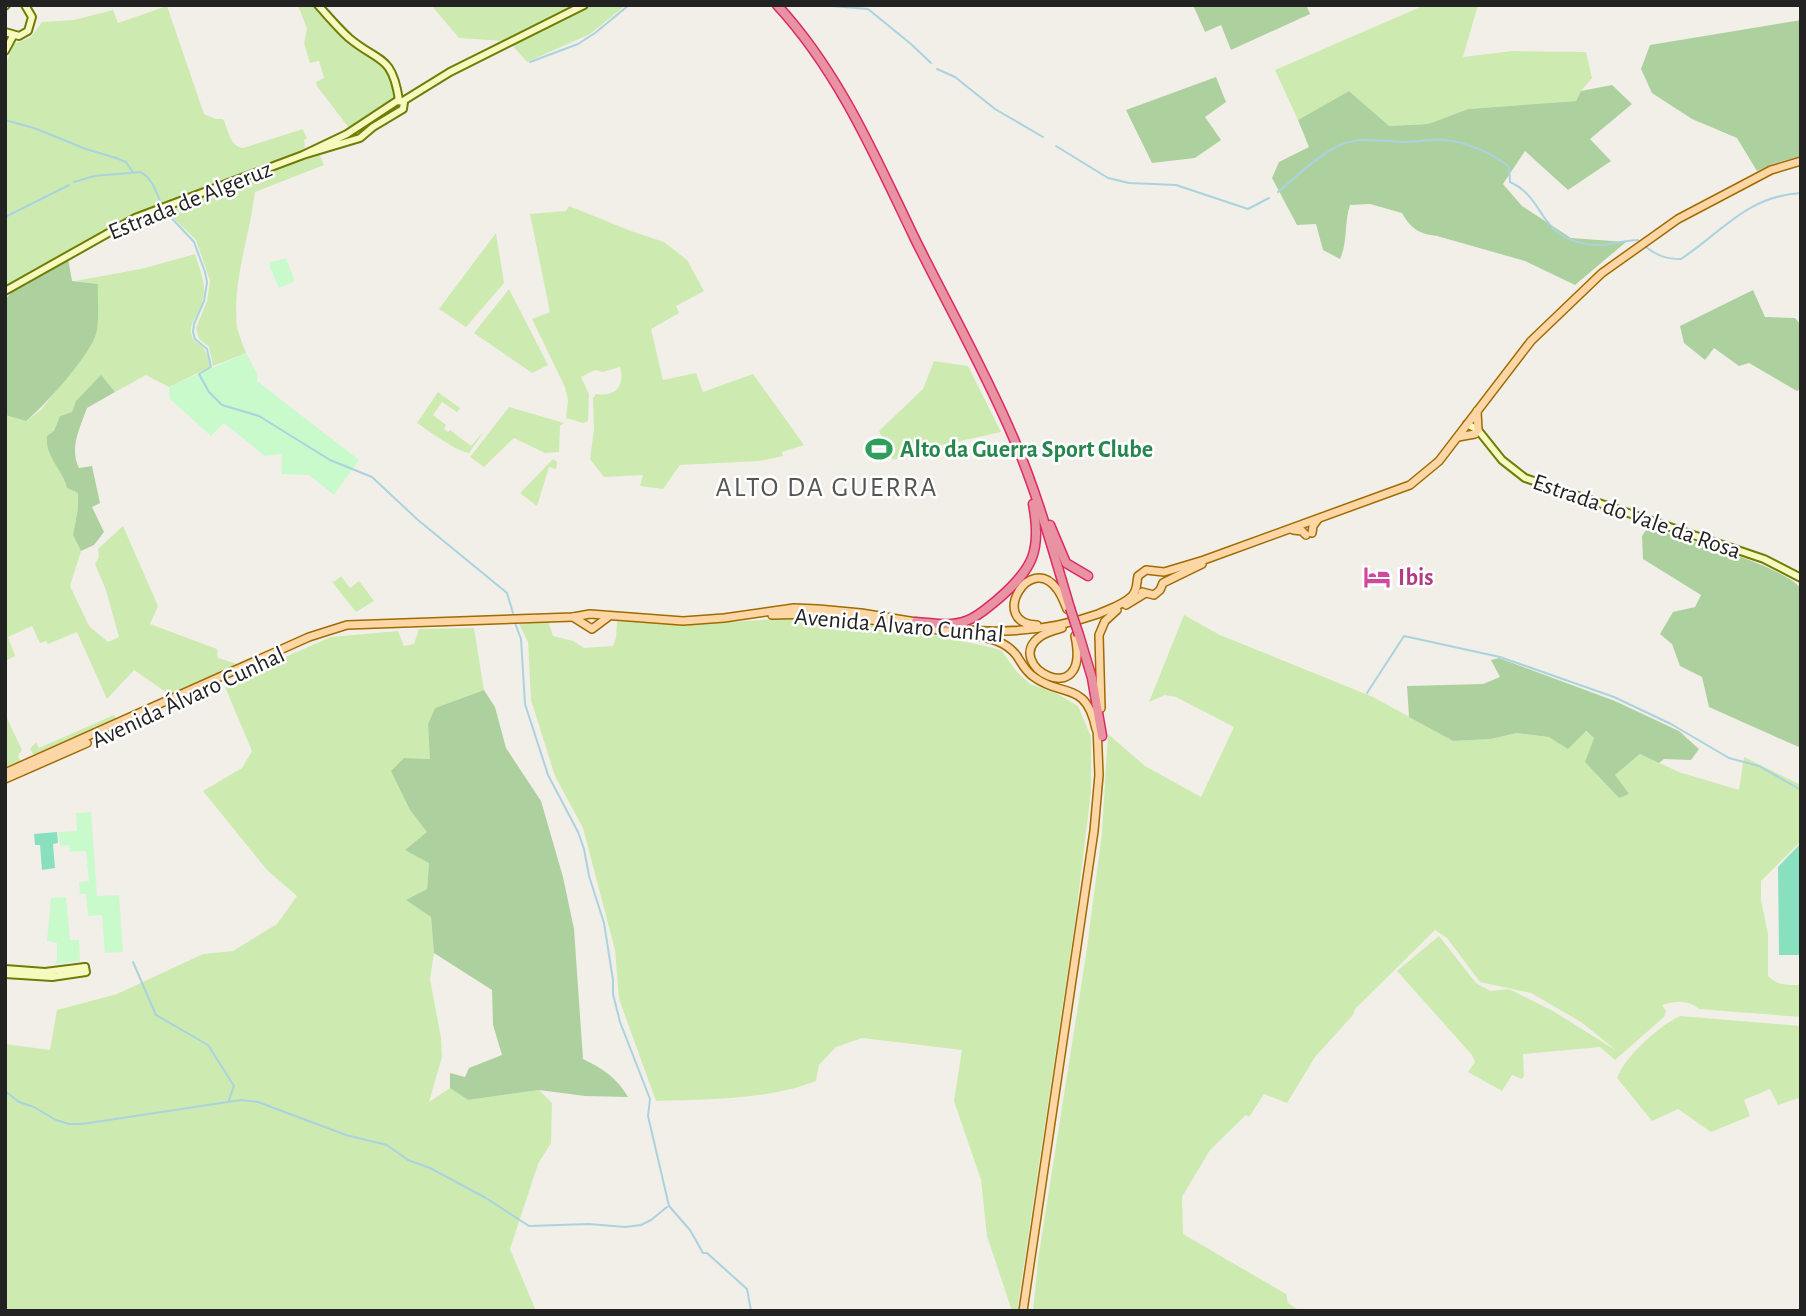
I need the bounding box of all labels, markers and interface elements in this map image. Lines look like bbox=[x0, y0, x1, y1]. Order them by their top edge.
street label: Estrada de Algeruz bbox=[105, 157, 276, 245]
sports icon: Alto da Guerra Sport Clube bbox=[864, 434, 894, 464]
place label: Alto da Guerra Sport Clube bbox=[900, 438, 1153, 462]
street label: Estrada do Vale da Rosa bbox=[1530, 470, 1744, 564]
district label: ALTO DA GUERRA bbox=[715, 474, 939, 502]
hotel icon: Ibis bbox=[1362, 562, 1392, 592]
place label: Ibis bbox=[1398, 566, 1434, 590]
street label: Avenida Álvaro Cunhal bbox=[793, 603, 1005, 647]
street label: Avenida Álvaro Cunhal bbox=[87, 641, 289, 753]

